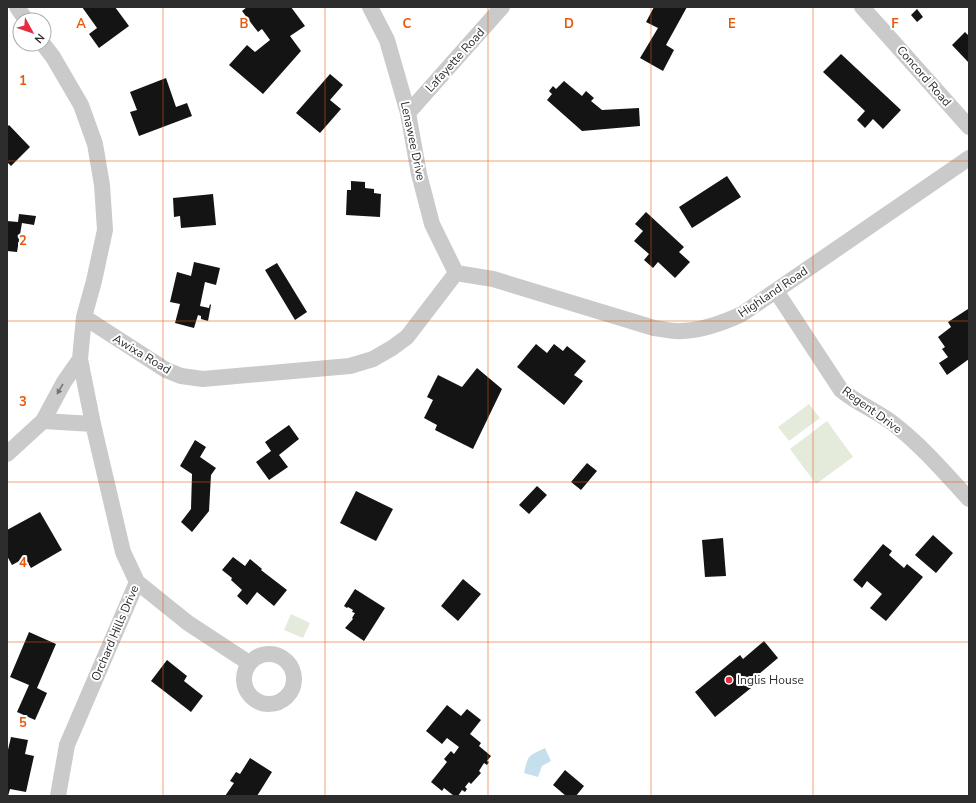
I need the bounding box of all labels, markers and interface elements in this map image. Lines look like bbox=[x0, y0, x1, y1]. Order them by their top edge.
north arrow bbox=[12, 12, 52, 52]
text: A bbox=[76, 15, 86, 33]
text: B bbox=[240, 15, 249, 33]
text: C bbox=[403, 15, 412, 33]
text: D bbox=[564, 15, 574, 33]
text: E bbox=[728, 15, 736, 33]
text: F bbox=[891, 15, 899, 33]
street label: Lafayette Road bbox=[422, 24, 488, 96]
text: N bbox=[31, 30, 48, 46]
street label: Concord Road bbox=[893, 42, 955, 110]
text: 1 bbox=[19, 72, 27, 90]
street label: Lenawee Drive bbox=[397, 100, 429, 182]
text: 2 bbox=[19, 232, 27, 250]
street label: Highland Road bbox=[735, 263, 811, 321]
street label: Awixa Road bbox=[110, 330, 174, 378]
one-way arrow bbox=[57, 383, 63, 395]
street label: Regent Drive bbox=[839, 383, 905, 437]
text: 3 bbox=[19, 393, 27, 411]
text: 4 bbox=[19, 554, 27, 572]
street label: Orchard Hills Drive bbox=[88, 583, 142, 683]
place label: Inglis House bbox=[737, 672, 804, 688]
marker: Inglis House bbox=[724, 675, 734, 685]
text: 5 bbox=[19, 714, 27, 732]

